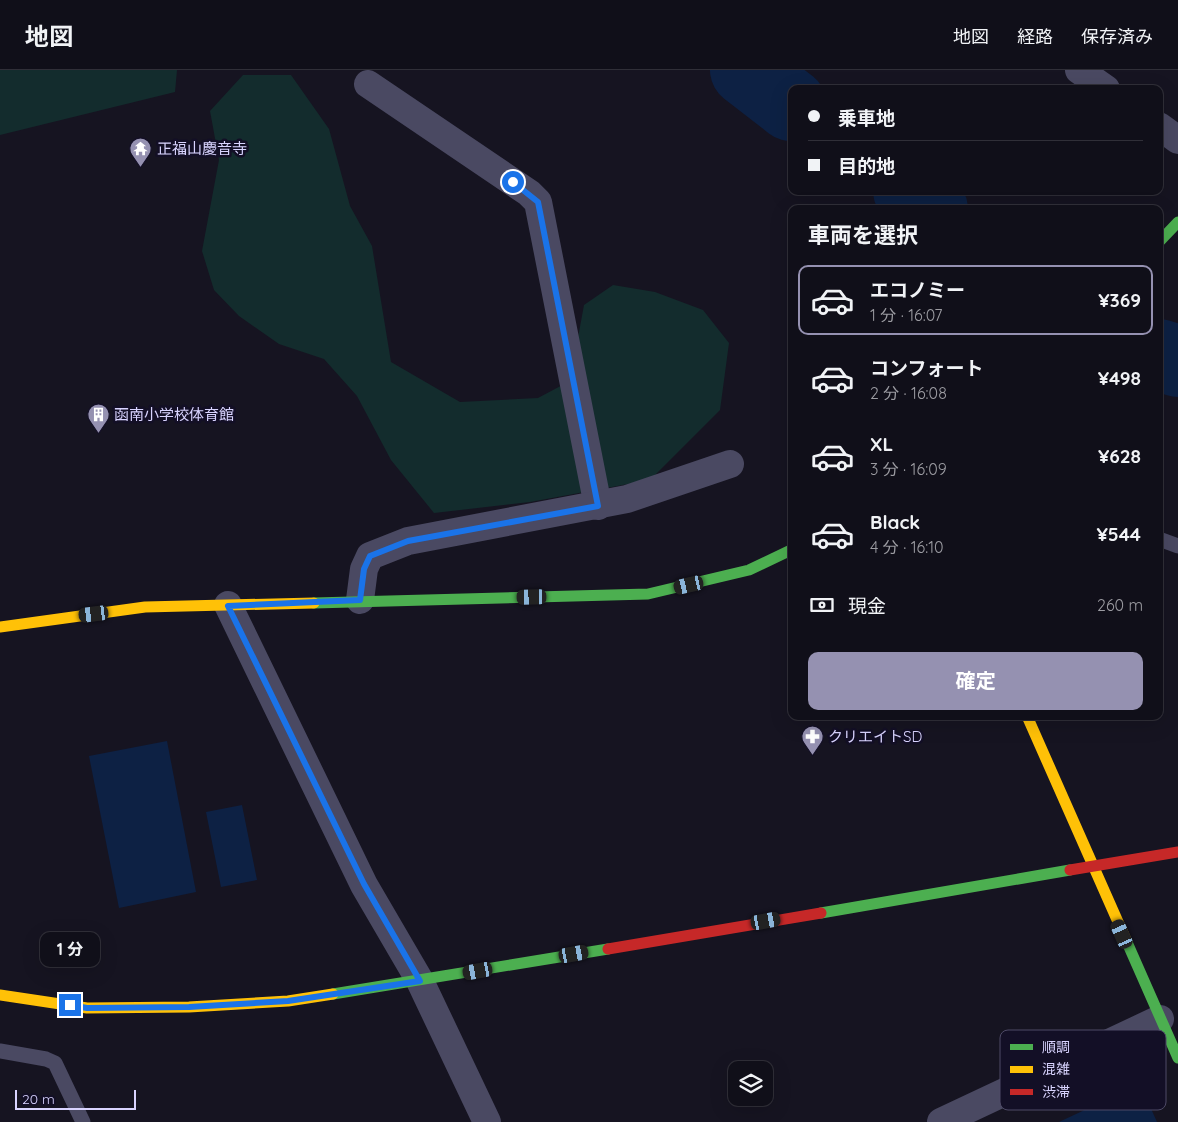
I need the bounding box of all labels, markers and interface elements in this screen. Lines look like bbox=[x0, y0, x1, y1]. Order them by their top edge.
text: 地図 bbox=[25, 21, 73, 51]
text: 地図 bbox=[953, 25, 989, 48]
text: 経路 bbox=[1017, 25, 1053, 48]
text: 保存済み bbox=[1081, 25, 1153, 48]
text: 乗車地 bbox=[838, 106, 895, 130]
temple icon: 正福山慶音寺 bbox=[129, 136, 153, 167]
place label: 正福山慶音寺 bbox=[157, 139, 247, 158]
text: 目的地 bbox=[838, 154, 895, 178]
route start bbox=[502, 171, 524, 193]
text: 車両を選択 bbox=[808, 221, 918, 249]
icon: car bbox=[810, 278, 855, 323]
text: エコノミー bbox=[870, 278, 965, 302]
text: ¥369 bbox=[1098, 288, 1141, 312]
text: 1 分 · 16:07 bbox=[870, 305, 943, 325]
icon: car bbox=[810, 356, 855, 401]
text: コンフォート bbox=[870, 356, 983, 380]
text: ¥498 bbox=[1098, 366, 1141, 390]
text: 2 分 · 16:08 bbox=[870, 383, 947, 403]
building icon: 函南小学校体育館 bbox=[86, 402, 110, 433]
place label: 函南小学校体育館 bbox=[114, 405, 234, 424]
text: XL bbox=[870, 432, 893, 456]
icon: car bbox=[810, 434, 855, 479]
text: ¥628 bbox=[1098, 444, 1141, 468]
text: 3 分 · 16:09 bbox=[870, 459, 947, 479]
text: Black bbox=[870, 510, 920, 534]
icon: car bbox=[810, 512, 855, 557]
text: ¥544 bbox=[1096, 522, 1141, 546]
text: 4 分 · 16:10 bbox=[870, 537, 944, 557]
car bbox=[672, 574, 705, 596]
car bbox=[516, 589, 547, 605]
icon: cash bbox=[808, 591, 836, 619]
text: 現金 bbox=[848, 594, 886, 618]
text: 260 m bbox=[1097, 595, 1143, 615]
car bbox=[78, 605, 109, 623]
button: 確定 bbox=[808, 652, 1143, 710]
pharmacy icon: クリエイトSD bbox=[800, 724, 824, 755]
place label: クリエイトSD bbox=[828, 727, 922, 746]
car bbox=[749, 911, 782, 931]
car bbox=[1109, 917, 1134, 951]
callout: 1 分 bbox=[40, 932, 100, 968]
text: 1 分 bbox=[57, 939, 83, 959]
car bbox=[557, 944, 590, 964]
car bbox=[461, 961, 494, 981]
route end bbox=[59, 994, 81, 1016]
legend bbox=[1000, 1030, 1166, 1110]
text: 順調 bbox=[1042, 1038, 1070, 1056]
text: 混雑 bbox=[1042, 1060, 1070, 1078]
map controls bbox=[728, 1061, 773, 1106]
button: layers bbox=[728, 1061, 773, 1106]
text: 渋滞 bbox=[1042, 1083, 1070, 1101]
scale bar bbox=[15, 1087, 136, 1110]
text: 20 m bbox=[22, 1090, 55, 1108]

